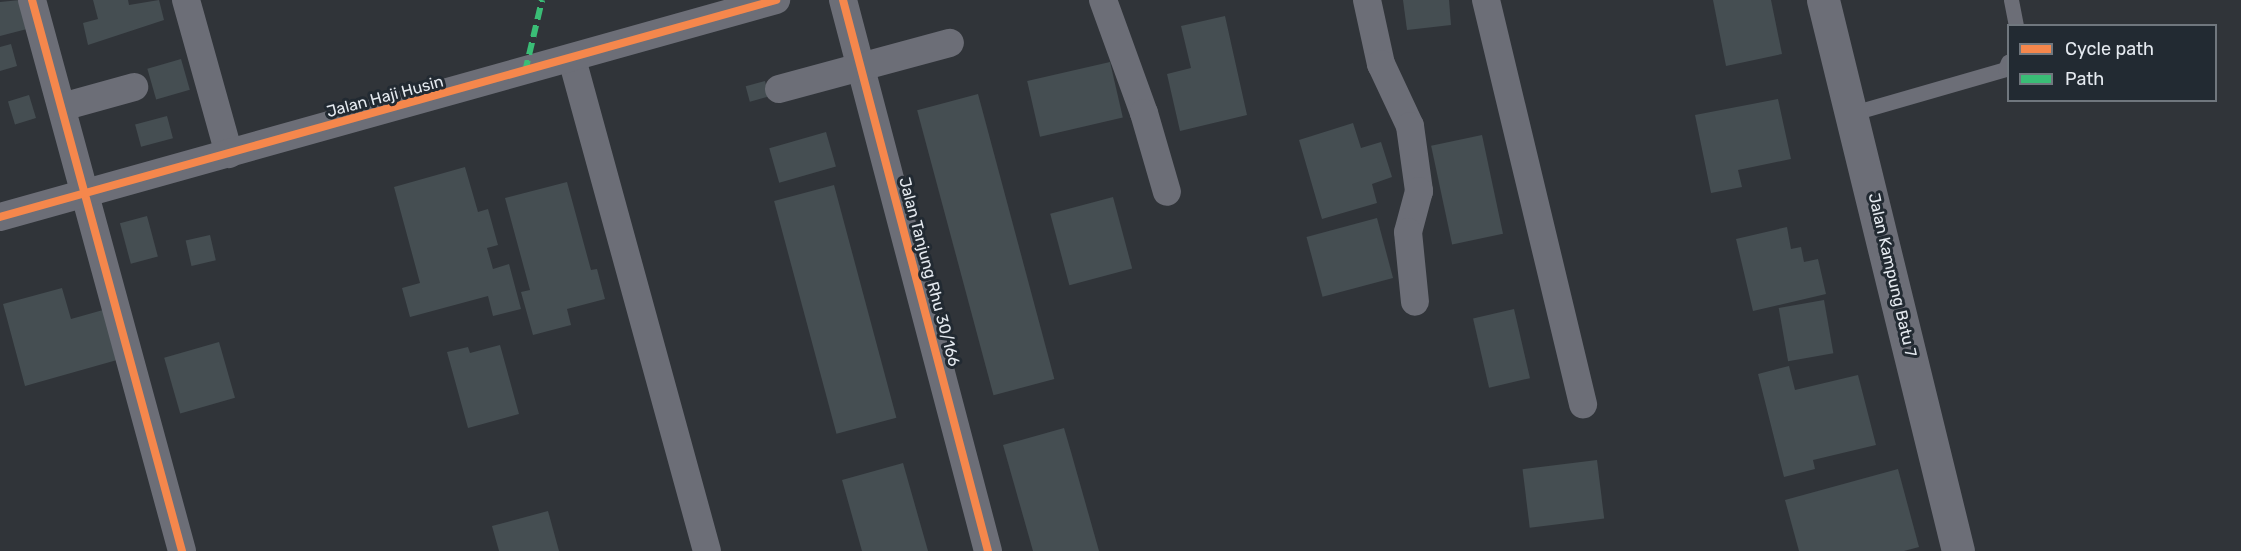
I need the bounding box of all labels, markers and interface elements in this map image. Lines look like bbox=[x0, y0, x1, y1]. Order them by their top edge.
legend bbox=[2007, 24, 2217, 102]
text: Cycle path bbox=[2065, 38, 2154, 60]
text: Path bbox=[2065, 68, 2104, 90]
street label: Jalan Haji Husin bbox=[324, 72, 446, 122]
street label: Jalan Tanjung Rhu 30/166 bbox=[894, 175, 964, 369]
street label: Jalan Kampung Batu 7 bbox=[1864, 191, 1920, 359]

